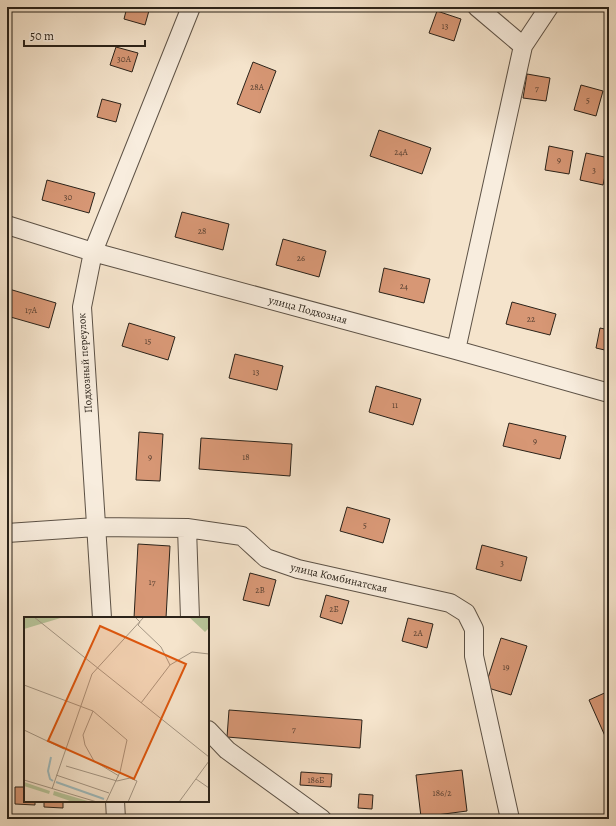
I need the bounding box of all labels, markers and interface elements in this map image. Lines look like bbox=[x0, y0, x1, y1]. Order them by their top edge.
house number: 13 bbox=[442, 20, 449, 32]
scale bar bbox=[24, 22, 145, 48]
text: 50 m bbox=[30, 28, 54, 44]
house number: 30А bbox=[117, 53, 132, 65]
house number: 28А bbox=[250, 81, 265, 93]
house number: 7 bbox=[535, 82, 539, 94]
house number: 5 bbox=[586, 94, 590, 106]
house number: 24А bbox=[394, 146, 409, 158]
house number: 9 bbox=[557, 154, 561, 166]
house number: 3 bbox=[592, 164, 596, 176]
house number: 30 bbox=[64, 191, 72, 203]
house number: 28 bbox=[198, 225, 206, 237]
house number: 26 bbox=[297, 252, 305, 264]
house number: 24 bbox=[400, 280, 408, 292]
street label: улица Подхозная bbox=[266, 292, 349, 328]
house number: 17А bbox=[25, 304, 38, 316]
street label: Подхозный переулок bbox=[74, 312, 96, 413]
house number: 22 bbox=[527, 313, 536, 325]
house number: 15 bbox=[145, 335, 152, 347]
house number: 13 bbox=[253, 366, 260, 378]
house number: 11 bbox=[392, 399, 398, 411]
house number: 9 bbox=[533, 435, 537, 447]
house number: 9 bbox=[148, 451, 152, 463]
house number: 18 bbox=[242, 451, 250, 463]
house number: 5 bbox=[363, 519, 367, 531]
house number: 3 bbox=[500, 557, 504, 569]
street label: улица Комбинатская bbox=[288, 559, 389, 596]
house number: 17 bbox=[149, 576, 156, 588]
house number: 2В bbox=[255, 584, 265, 596]
house number: 2Б bbox=[329, 603, 339, 615]
inset map bbox=[24, 617, 209, 802]
house number: 2А bbox=[413, 627, 424, 639]
house number: 19 bbox=[502, 661, 510, 673]
house number: 7 bbox=[292, 723, 296, 735]
house number: 186Б bbox=[308, 774, 324, 786]
house number: 186/2 bbox=[433, 787, 452, 799]

